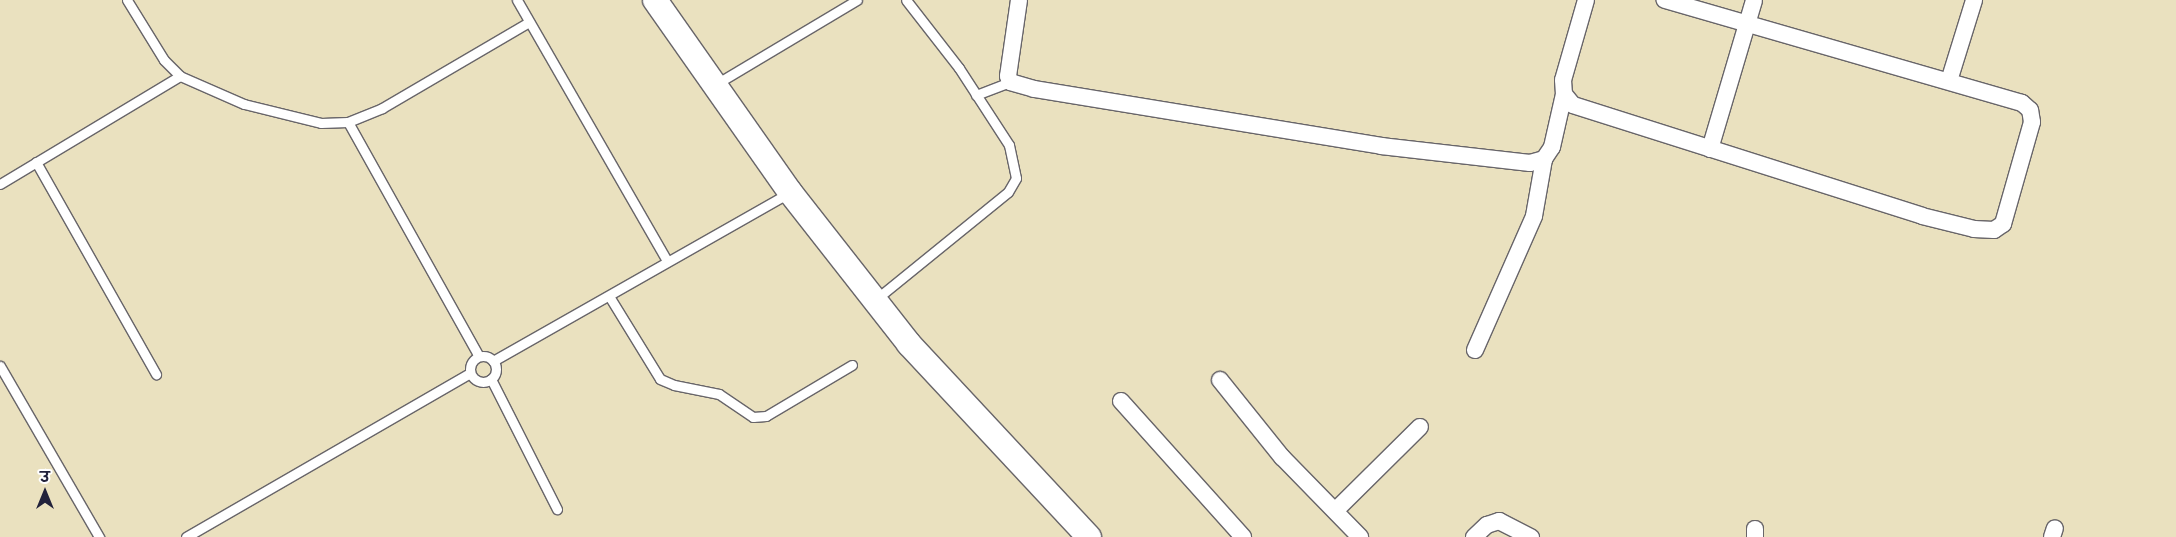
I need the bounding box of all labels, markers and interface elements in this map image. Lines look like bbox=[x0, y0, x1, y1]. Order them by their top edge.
north arrow bbox=[20, 467, 70, 517]
text: उ bbox=[40, 468, 50, 486]

